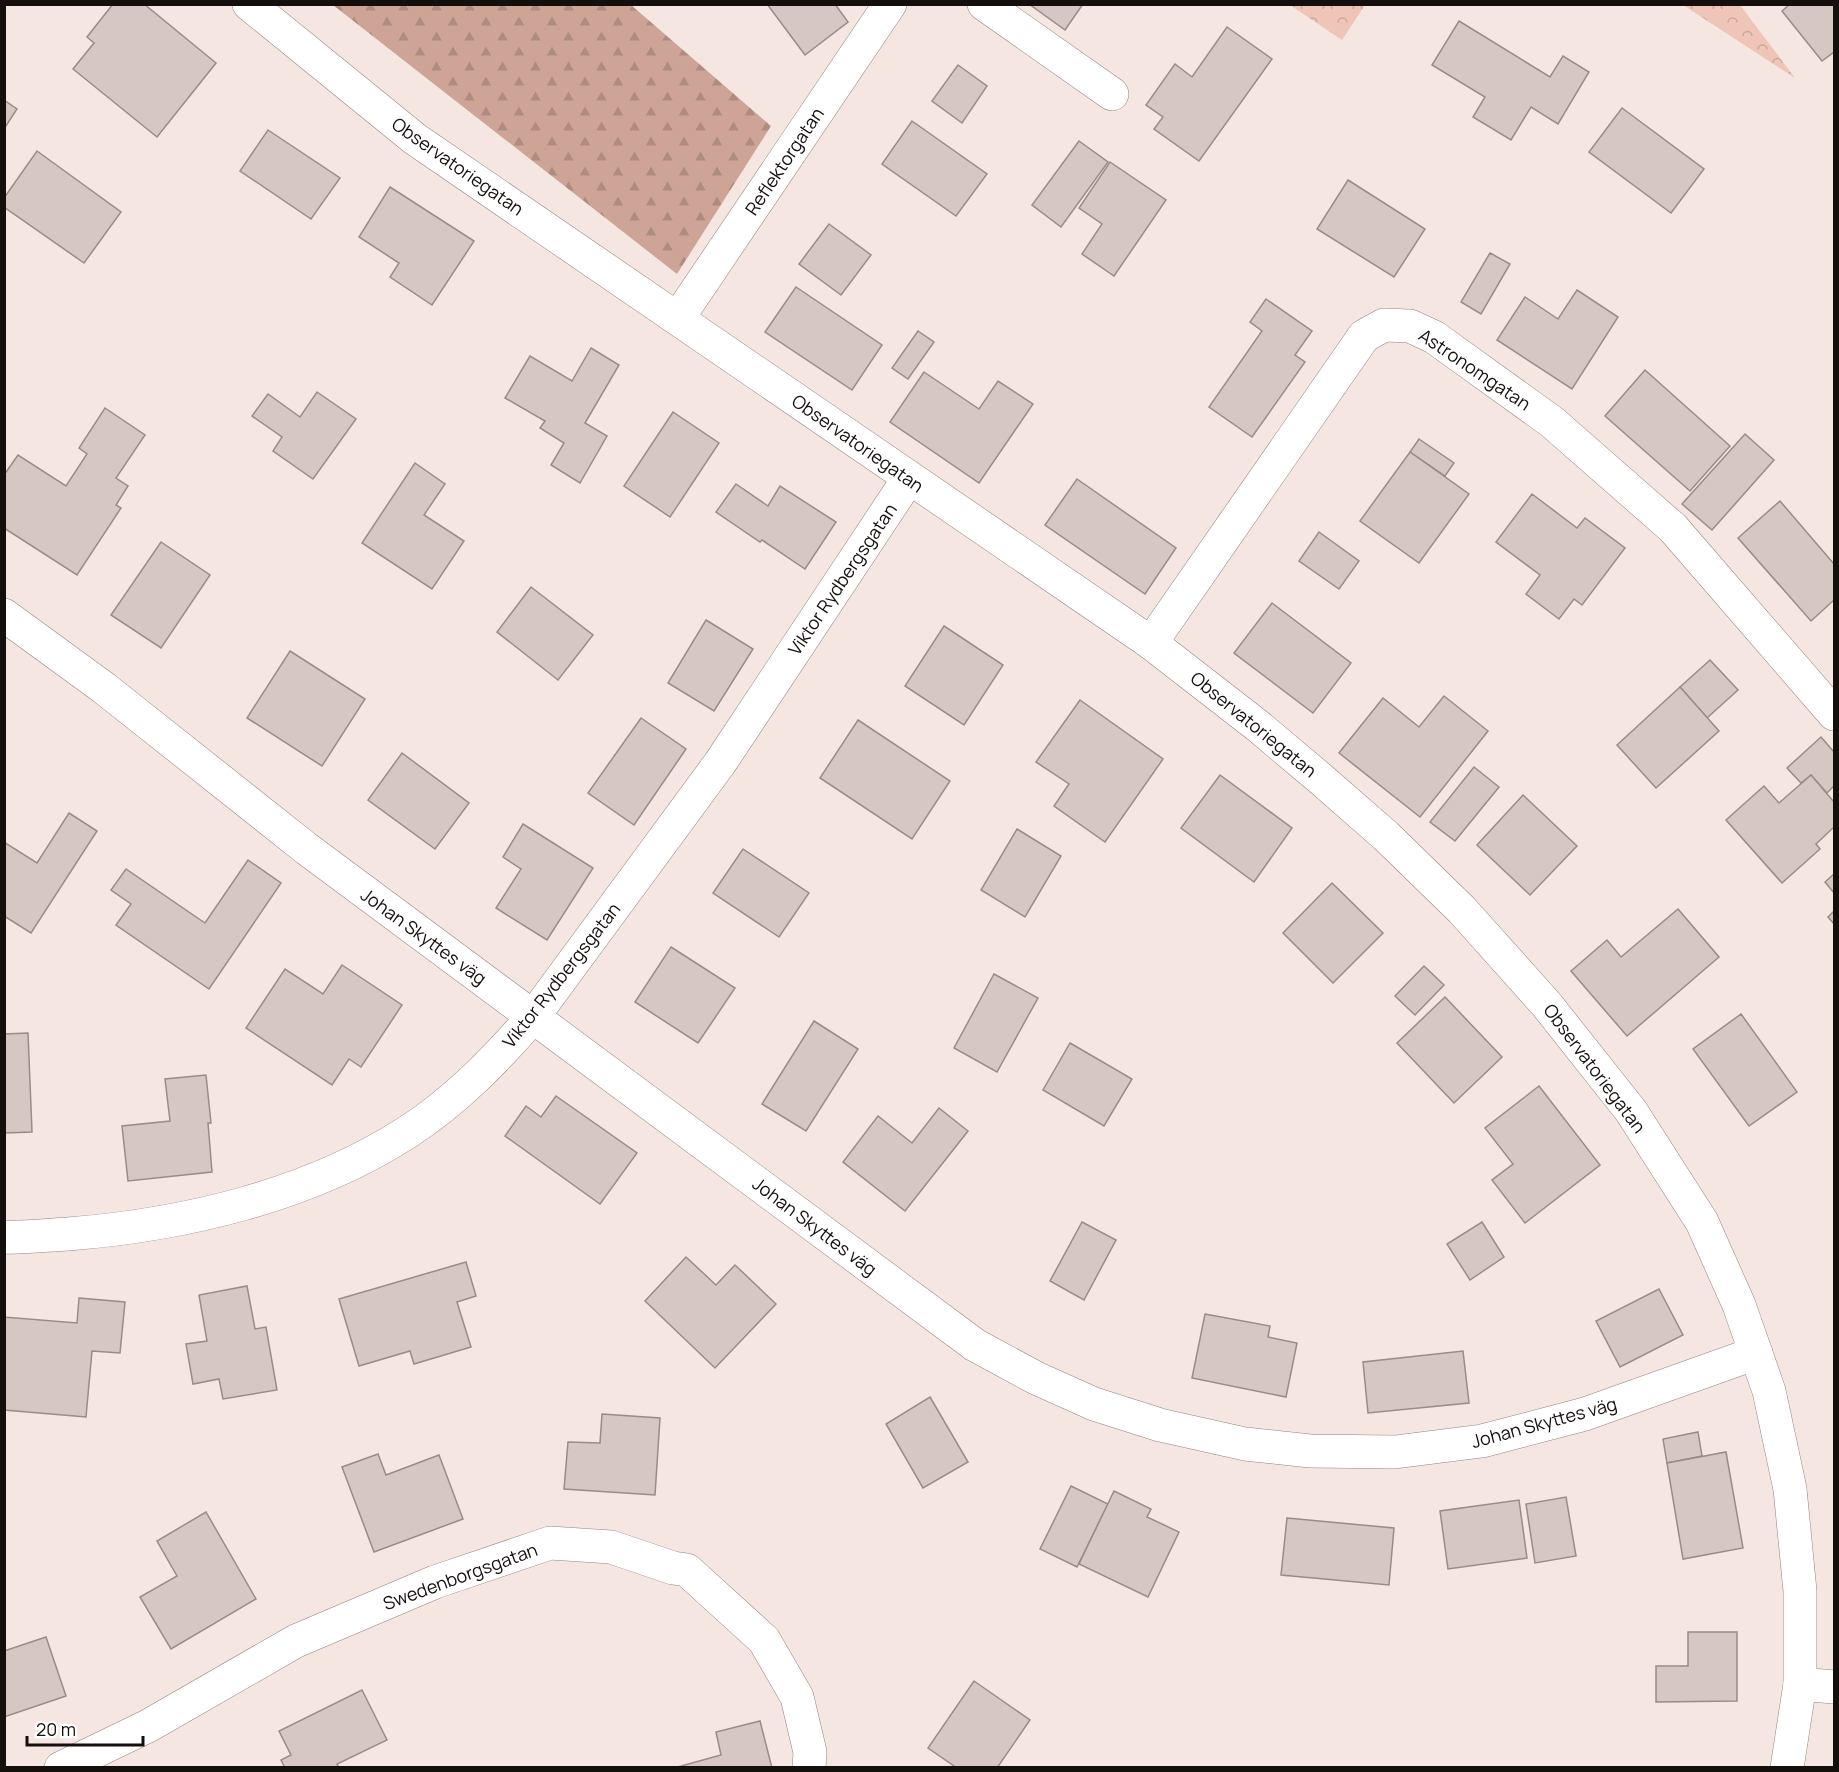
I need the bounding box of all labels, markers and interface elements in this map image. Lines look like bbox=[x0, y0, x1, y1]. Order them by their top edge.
street label: Reflektorgatan bbox=[739, 103, 829, 219]
street label: Observatoriegatan bbox=[387, 111, 529, 221]
street label: Astronomgatan bbox=[1414, 323, 1536, 415]
street label: Observatoriegatan bbox=[787, 388, 929, 498]
street label: Viktor Rydbergsgatan bbox=[782, 498, 902, 660]
street label: Observatoriegatan bbox=[1186, 666, 1322, 782]
street label: Johan Skyttes väg bbox=[356, 882, 492, 990]
street label: Viktor Rydbergsgatan bbox=[497, 897, 625, 1053]
street label: Observatoriegatan bbox=[1538, 999, 1652, 1137]
street label: Johan Skyttes väg bbox=[748, 1171, 882, 1281]
street label: Johan Skyttes väg bbox=[1469, 1391, 1619, 1453]
street label: Swedenborgsgatan bbox=[379, 1537, 541, 1615]
scale bar bbox=[27, 1709, 142, 1747]
text: 20 m bbox=[36, 1717, 76, 1741]

